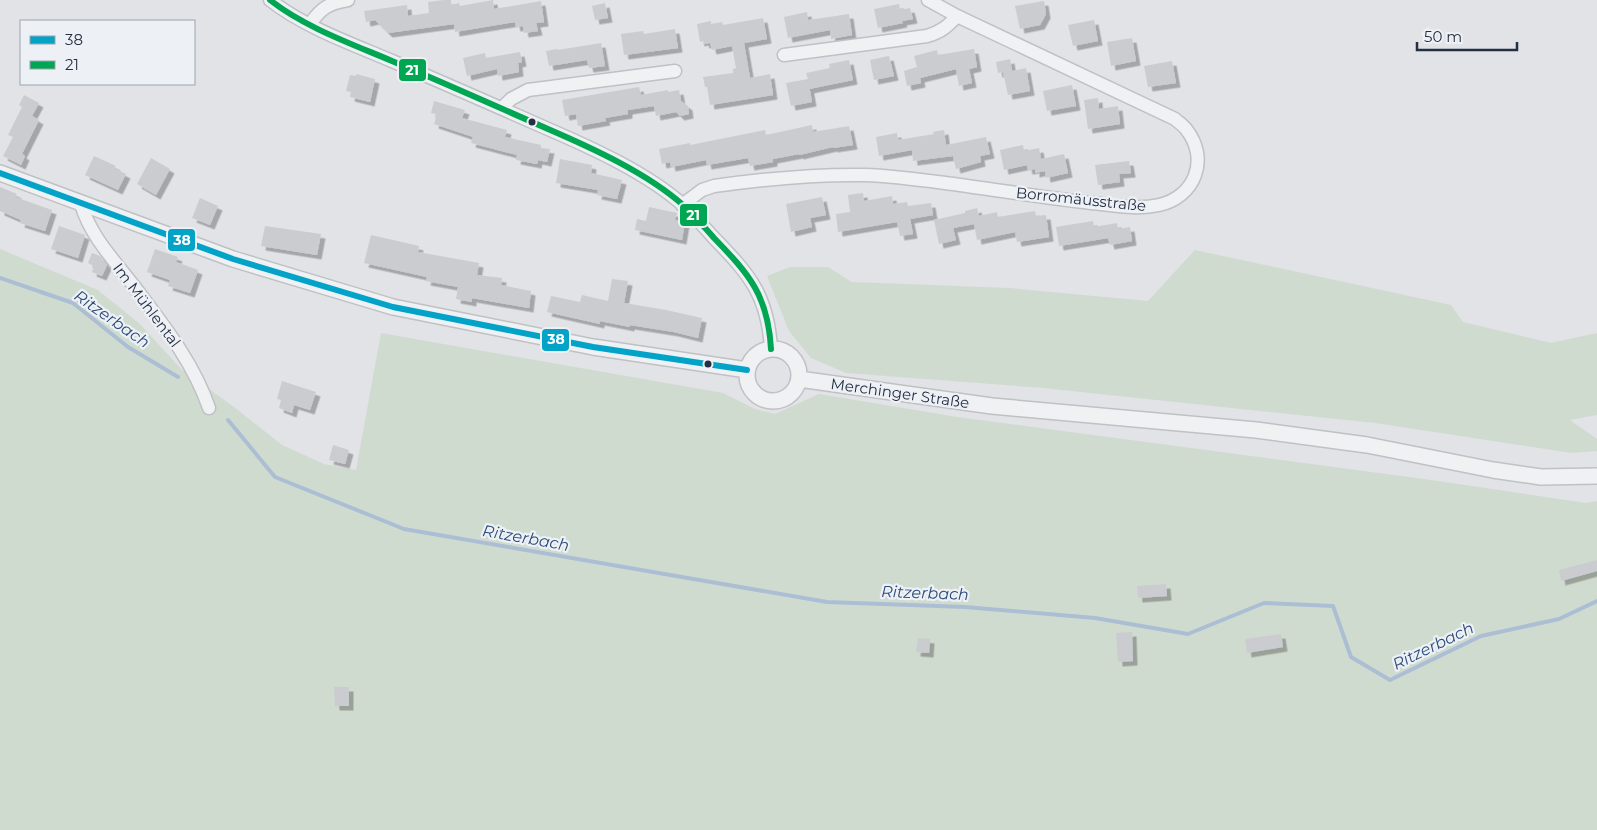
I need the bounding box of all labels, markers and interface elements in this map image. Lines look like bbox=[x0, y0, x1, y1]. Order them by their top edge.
legend bbox=[20, 20, 195, 85]
scale bar bbox=[1417, 20, 1517, 52]
text: 50 m bbox=[1424, 27, 1462, 46]
text: 38 bbox=[65, 30, 83, 49]
text: 21 bbox=[65, 55, 79, 74]
line badge: 21 bbox=[398, 58, 427, 82]
text: 21 bbox=[405, 61, 419, 79]
unlabelled marker bbox=[527, 117, 537, 127]
street label: Borromäusstraße bbox=[1015, 183, 1147, 215]
line badge: 21 bbox=[679, 203, 708, 227]
text: 21 bbox=[686, 206, 700, 224]
line badge: 38 bbox=[167, 228, 196, 252]
text: 38 bbox=[172, 231, 191, 249]
street label: Im Mühlental bbox=[109, 259, 185, 351]
water label: Ritzerbach bbox=[71, 286, 153, 352]
line badge: 38 bbox=[541, 328, 570, 352]
text: 38 bbox=[546, 330, 565, 348]
unlabelled marker bbox=[703, 359, 713, 369]
street label: Merchinger Straße bbox=[829, 374, 971, 412]
water label: Ritzerbach bbox=[481, 521, 571, 555]
water label: Ritzerbach bbox=[881, 582, 969, 604]
water label: Ritzerbach bbox=[1389, 618, 1477, 674]

